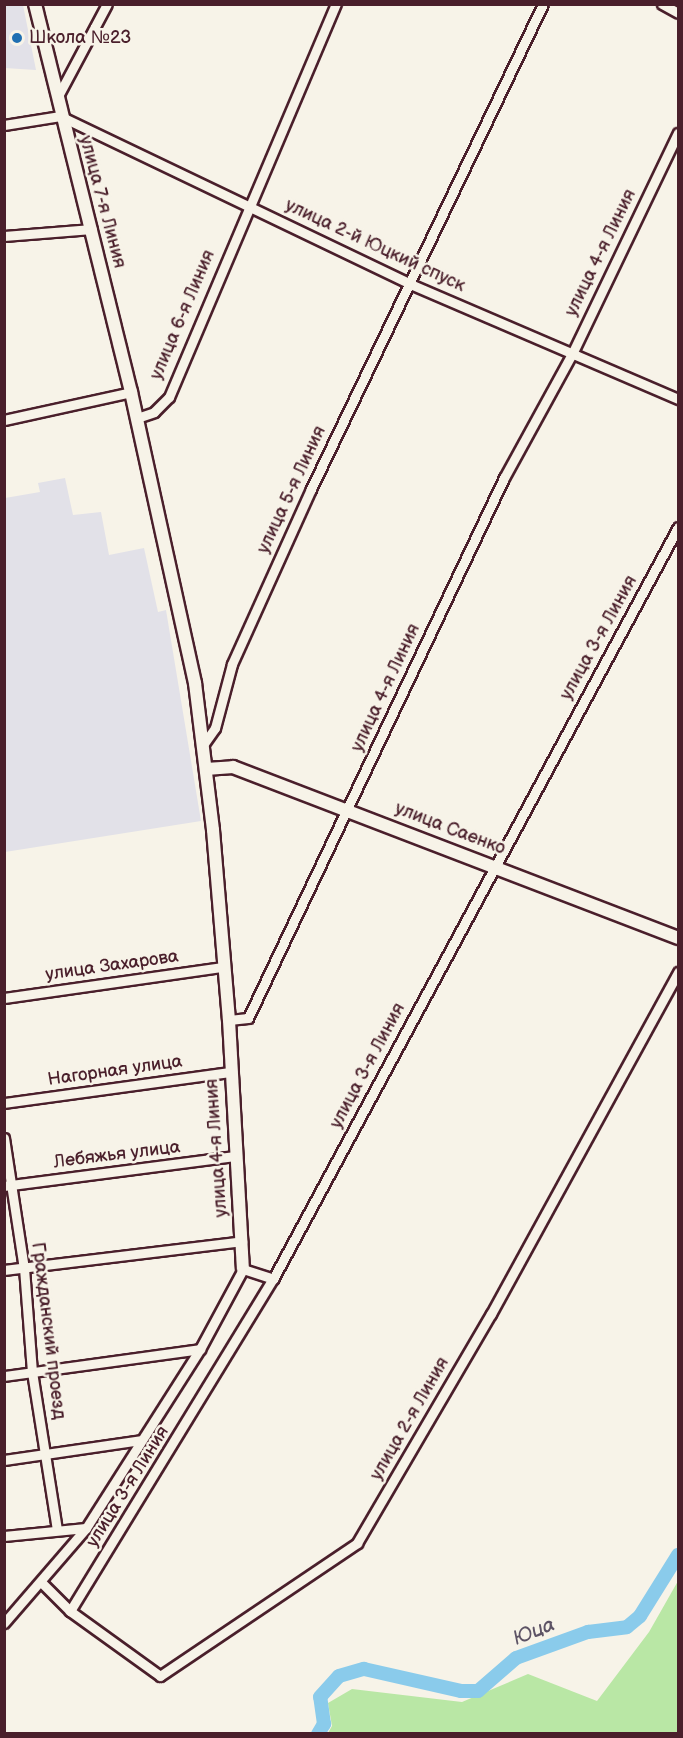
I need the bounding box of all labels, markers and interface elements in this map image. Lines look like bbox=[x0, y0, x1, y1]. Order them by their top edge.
place label: Школа №23 bbox=[29, 27, 131, 49]
marker: Школа №23 bbox=[10, 31, 24, 45]
street label: улица 7-я Линия bbox=[74, 133, 130, 271]
street label: улица 4-я Линия bbox=[561, 186, 641, 320]
street label: улица 2-й Юцкий спуск bbox=[282, 195, 468, 297]
street label: улица 6-я Линия bbox=[146, 247, 220, 383]
street label: улица 5-я Линия bbox=[253, 423, 331, 557]
street label: улица 3-я Линия bbox=[556, 572, 642, 704]
street label: улица 4-я Линия bbox=[347, 621, 425, 755]
street label: улица Саенко bbox=[392, 798, 508, 860]
street label: улица Захарова bbox=[44, 946, 180, 986]
street label: улица 3-я Линия bbox=[326, 1000, 410, 1132]
street label: Нагорная улица bbox=[46, 1051, 184, 1091]
street label: улица 4-я Линия bbox=[201, 1078, 233, 1218]
street label: Лебяжья улица bbox=[52, 1137, 182, 1173]
street label: Гражданский проезд bbox=[26, 1241, 70, 1421]
street label: улица 2-я Линия bbox=[366, 1354, 454, 1484]
street label: улица 3-я Линия bbox=[82, 1422, 174, 1552]
water label: Юца bbox=[509, 1613, 559, 1651]

